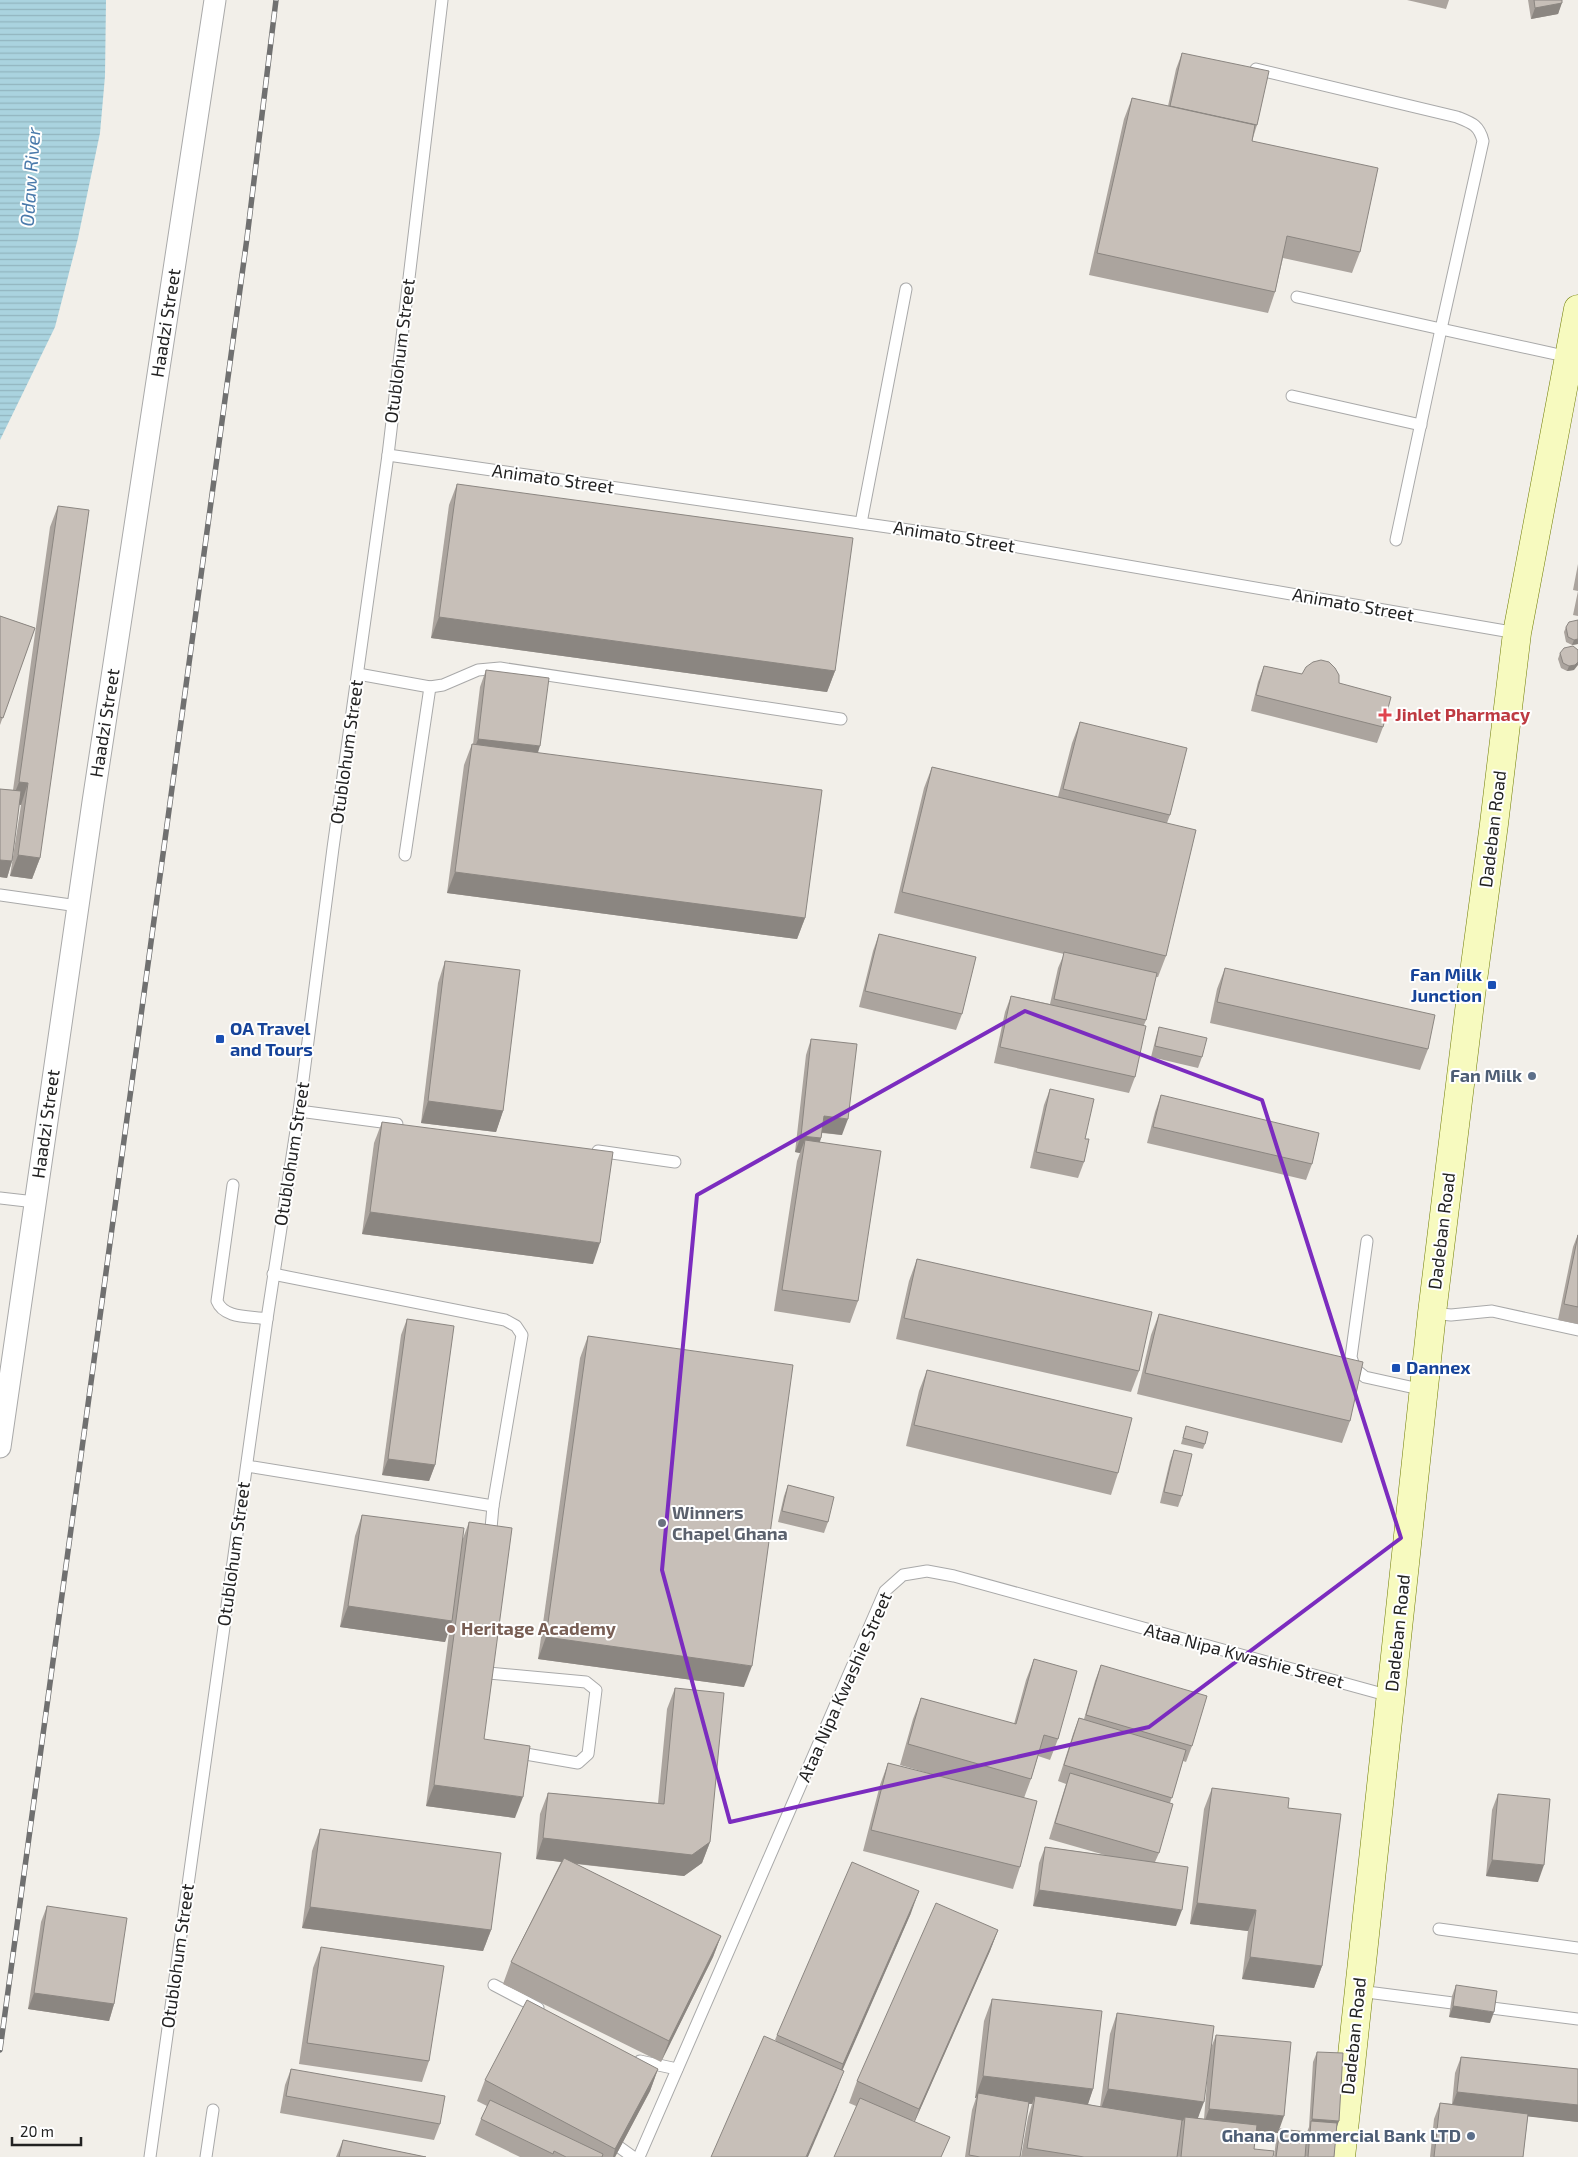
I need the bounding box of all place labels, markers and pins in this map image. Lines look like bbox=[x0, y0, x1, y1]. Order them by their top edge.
place label: Jinlet Pharmacy bbox=[1395, 703, 1531, 725]
marker: Jinlet Pharmacy bbox=[1379, 709, 1391, 721]
place label: Fan Milk Junction bbox=[1410, 963, 1482, 1006]
marker: Fan Milk Junction bbox=[1486, 979, 1498, 991]
place label: OA Travel and Tours bbox=[230, 1017, 313, 1060]
marker: OA Travel and Tours bbox=[214, 1033, 226, 1045]
place label: Fan Milk bbox=[1450, 1064, 1522, 1086]
marker: Fan Milk bbox=[1526, 1070, 1538, 1082]
place label: Dannex bbox=[1406, 1356, 1471, 1378]
marker: Dannex bbox=[1390, 1362, 1402, 1374]
place label: Winners Chapel Ghana bbox=[672, 1501, 788, 1544]
marker: Winners Chapel Ghana bbox=[656, 1517, 668, 1529]
place label: Heritage Academy bbox=[461, 1617, 617, 1639]
marker: Heritage Academy bbox=[445, 1623, 457, 1635]
place label: Ghana Commercial Bank LTD bbox=[1221, 2124, 1461, 2146]
marker: Ghana Commercial Bank LTD bbox=[1465, 2130, 1477, 2142]

